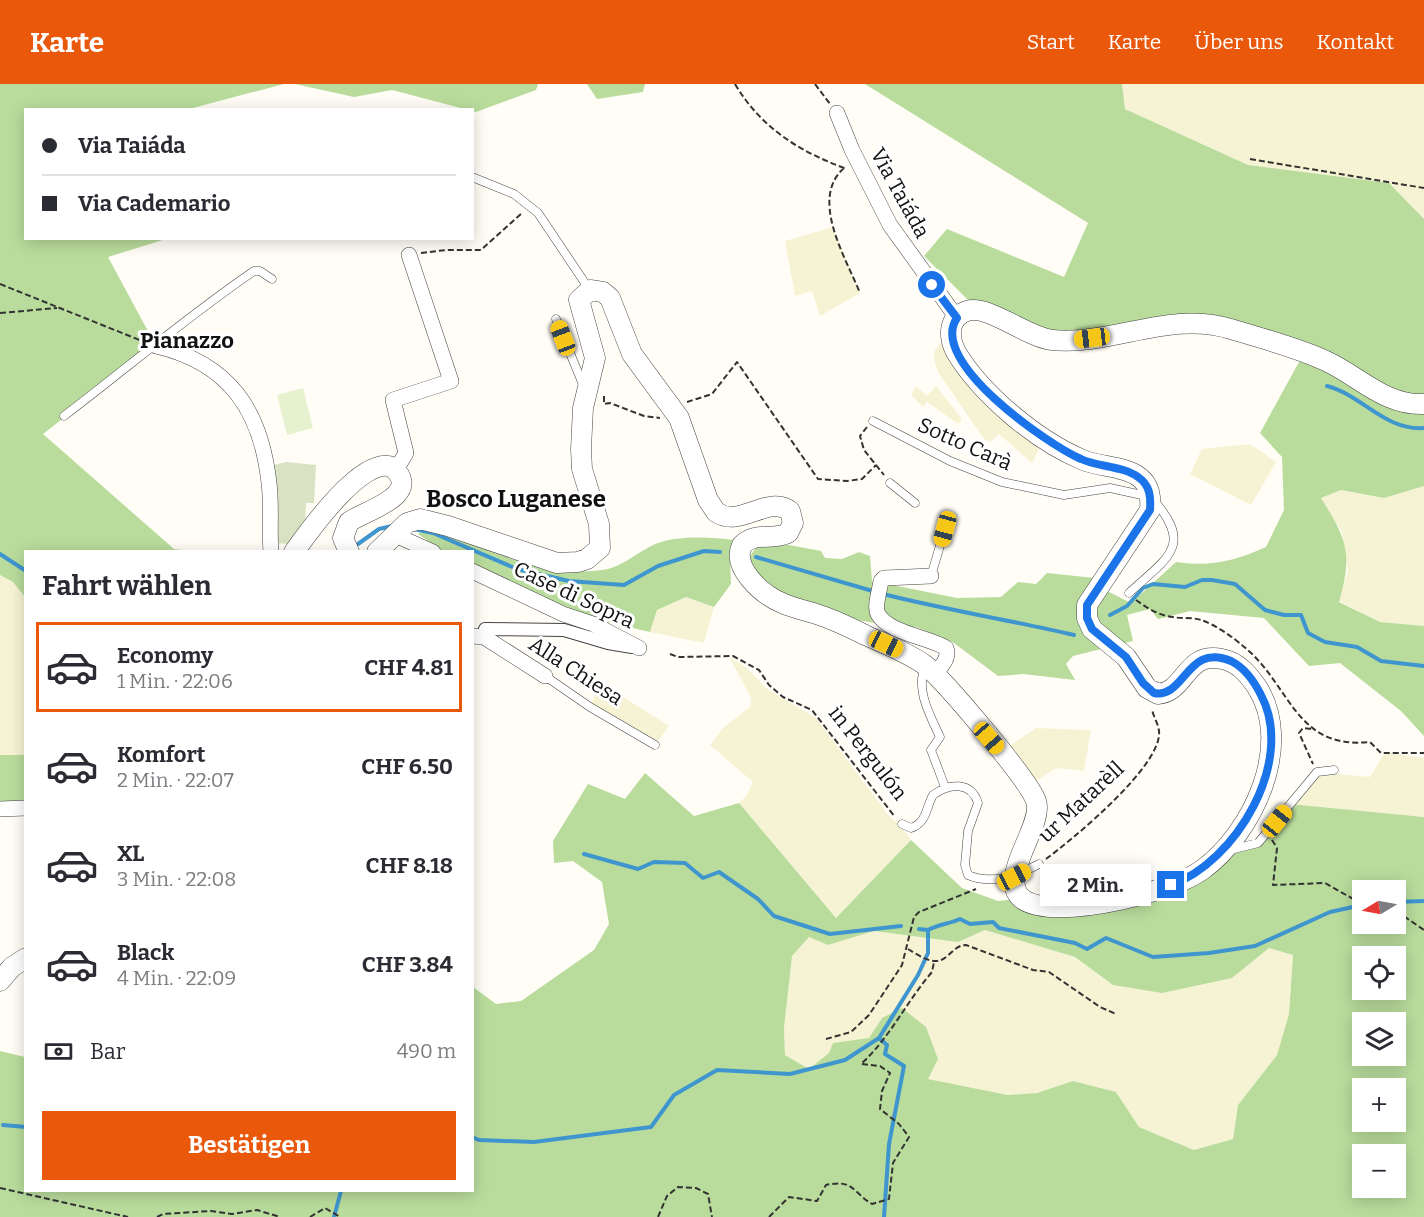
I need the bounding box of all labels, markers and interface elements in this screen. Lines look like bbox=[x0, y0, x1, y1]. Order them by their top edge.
text: Karte bbox=[30, 26, 104, 59]
text: Start bbox=[1027, 29, 1075, 55]
text: Karte bbox=[1108, 29, 1161, 55]
text: Über uns bbox=[1194, 29, 1284, 55]
text: Kontakt bbox=[1317, 29, 1394, 55]
text: Via Taiáda bbox=[78, 132, 186, 159]
street label: Via Taiáda bbox=[865, 143, 936, 243]
text: Via Cademario bbox=[78, 190, 230, 217]
route start bbox=[918, 271, 945, 298]
car bbox=[548, 318, 578, 358]
district label: Pianazzo bbox=[140, 327, 234, 354]
car bbox=[1073, 327, 1111, 349]
street label: Sotto Carà bbox=[914, 412, 1017, 476]
district label: Bosco Luganese bbox=[426, 485, 606, 513]
car bbox=[932, 509, 958, 549]
street label: Case di Sopra bbox=[509, 556, 639, 635]
text: Fahrt wählen bbox=[42, 570, 212, 602]
car bbox=[866, 628, 906, 660]
street label: Alla Chiesa bbox=[524, 631, 629, 711]
icon: car bbox=[45, 640, 99, 694]
text: Economy bbox=[117, 642, 213, 669]
text: CHF 4.81 bbox=[364, 654, 453, 681]
text: 1 Min. · 22:06 bbox=[117, 669, 233, 693]
street label: in Pergulón bbox=[823, 701, 913, 805]
car bbox=[970, 719, 1008, 757]
icon: car bbox=[45, 739, 99, 793]
text: Komfort bbox=[117, 741, 206, 768]
text: CHF 6.50 bbox=[361, 753, 453, 780]
street label: ur Matarèll bbox=[1033, 756, 1129, 848]
text: 2 Min. · 22:07 bbox=[117, 768, 234, 792]
car bbox=[1259, 801, 1295, 841]
icon: car bbox=[45, 838, 99, 892]
text: XL bbox=[117, 840, 144, 867]
text: CHF 8.18 bbox=[366, 852, 453, 879]
car bbox=[994, 861, 1034, 893]
callout: 2 Min. bbox=[1039, 864, 1150, 906]
text: 3 Min. · 22:08 bbox=[117, 867, 236, 891]
route end bbox=[1157, 871, 1184, 898]
text: 2 Min. bbox=[1067, 873, 1124, 897]
north arrow bbox=[1352, 880, 1406, 934]
map controls bbox=[1352, 880, 1406, 1198]
icon: car bbox=[45, 937, 99, 991]
text: Black bbox=[117, 939, 174, 966]
button: locate bbox=[1352, 946, 1406, 1000]
text: CHF 3.84 bbox=[362, 951, 453, 978]
text: 4 Min. · 22:09 bbox=[117, 966, 236, 990]
button: layers bbox=[1352, 1012, 1406, 1066]
icon: cash bbox=[42, 1035, 75, 1068]
text: Bar bbox=[90, 1038, 125, 1065]
text: 490 m bbox=[397, 1039, 456, 1063]
button: + bbox=[1352, 1078, 1406, 1132]
button: Bestätigen bbox=[42, 1111, 456, 1180]
button: − bbox=[1352, 1144, 1406, 1198]

